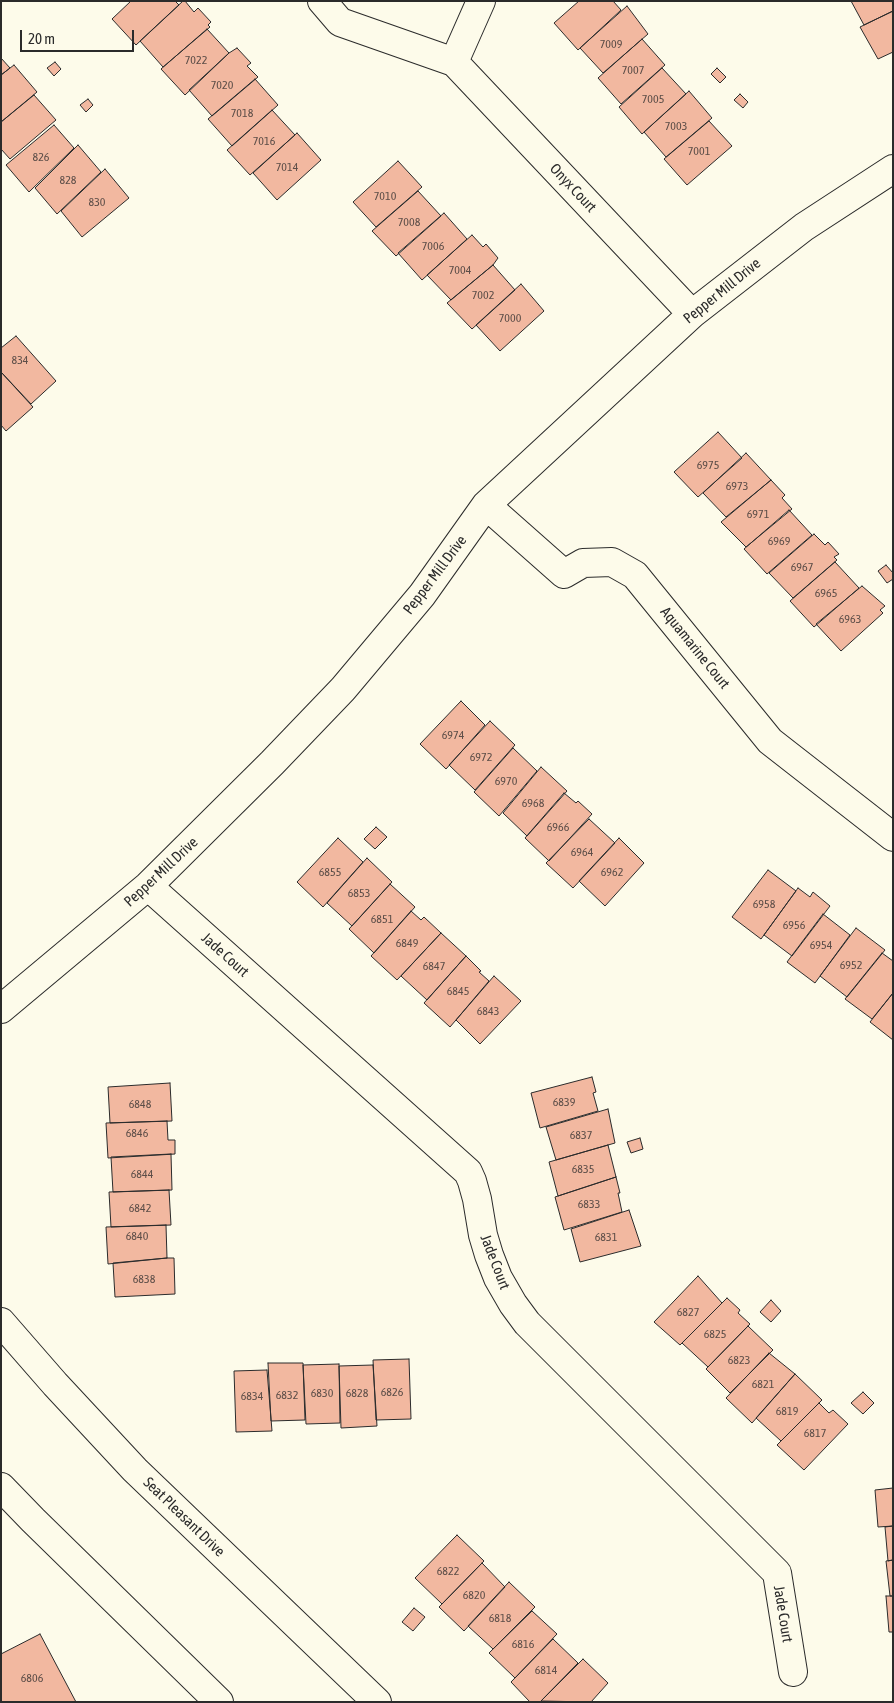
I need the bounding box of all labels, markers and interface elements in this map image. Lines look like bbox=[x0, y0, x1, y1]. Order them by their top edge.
scale bar bbox=[22, 20, 136, 52]
text: 20 m bbox=[28, 30, 55, 47]
house number: 7009 bbox=[600, 37, 622, 51]
house number: 7022 bbox=[185, 53, 207, 67]
house number: 7007 bbox=[622, 63, 644, 77]
house number: 7020 bbox=[211, 78, 233, 92]
house number: 7005 bbox=[642, 92, 664, 106]
house number: 7018 bbox=[231, 106, 253, 120]
house number: 7003 bbox=[665, 119, 687, 133]
house number: 7016 bbox=[253, 134, 275, 148]
house number: 7001 bbox=[688, 144, 710, 158]
house number: 826 bbox=[33, 150, 49, 164]
house number: 7014 bbox=[276, 160, 298, 174]
street label: Onyx Court bbox=[546, 160, 600, 216]
house number: 828 bbox=[60, 173, 76, 187]
house number: 7010 bbox=[374, 189, 396, 203]
house number: 830 bbox=[89, 195, 105, 209]
house number: 7008 bbox=[398, 215, 420, 229]
house number: 7006 bbox=[422, 239, 444, 253]
street label: Pepper Mill Drive bbox=[680, 254, 764, 328]
house number: 7004 bbox=[449, 263, 471, 277]
house number: 7002 bbox=[472, 288, 494, 302]
house number: 7000 bbox=[499, 311, 521, 325]
house number: 834 bbox=[12, 353, 28, 367]
house number: 6975 bbox=[697, 458, 719, 472]
house number: 6973 bbox=[726, 479, 748, 493]
house number: 6971 bbox=[747, 507, 769, 521]
street label: Pepper Mill Drive bbox=[399, 532, 471, 618]
house number: 6969 bbox=[768, 534, 790, 548]
house number: 6967 bbox=[791, 560, 813, 574]
house number: 6965 bbox=[815, 586, 837, 600]
street label: Aquamarine Court bbox=[657, 603, 733, 693]
house number: 6963 bbox=[839, 612, 861, 626]
house number: 6974 bbox=[442, 728, 464, 742]
house number: 6972 bbox=[470, 750, 492, 764]
house number: 6970 bbox=[495, 774, 517, 788]
house number: 6968 bbox=[522, 796, 544, 810]
house number: 6966 bbox=[547, 820, 569, 834]
street label: Pepper Mill Drive bbox=[120, 833, 202, 911]
house number: 6964 bbox=[571, 845, 593, 859]
house number: 6855 bbox=[319, 865, 341, 879]
house number: 6962 bbox=[601, 865, 623, 879]
house number: 6853 bbox=[348, 886, 370, 900]
house number: 6958 bbox=[753, 897, 775, 911]
house number: 6851 bbox=[371, 912, 393, 926]
house number: 6956 bbox=[783, 918, 805, 932]
street label: Jade Court bbox=[198, 929, 252, 981]
house number: 6849 bbox=[396, 936, 418, 950]
house number: 6954 bbox=[810, 938, 832, 952]
house number: 6952 bbox=[840, 958, 862, 972]
house number: 6847 bbox=[423, 959, 445, 973]
house number: 6845 bbox=[447, 984, 469, 998]
house number: 6843 bbox=[477, 1004, 499, 1018]
house number: 6839 bbox=[553, 1095, 575, 1109]
house number: 6848 bbox=[129, 1097, 151, 1111]
house number: 6846 bbox=[126, 1126, 148, 1140]
house number: 6837 bbox=[570, 1128, 592, 1142]
house number: 6835 bbox=[572, 1162, 594, 1176]
house number: 6844 bbox=[131, 1167, 153, 1181]
house number: 6833 bbox=[578, 1197, 600, 1211]
house number: 6842 bbox=[129, 1201, 151, 1215]
house number: 6840 bbox=[126, 1229, 148, 1243]
house number: 6831 bbox=[595, 1230, 617, 1244]
street label: Jade Court bbox=[476, 1232, 514, 1292]
house number: 6838 bbox=[133, 1272, 155, 1286]
house number: 6827 bbox=[677, 1305, 699, 1319]
house number: 6825 bbox=[704, 1327, 726, 1341]
house number: 6823 bbox=[728, 1353, 750, 1367]
house number: 6821 bbox=[752, 1377, 774, 1391]
house number: 6826 bbox=[381, 1385, 403, 1399]
house number: 6830 bbox=[311, 1386, 333, 1400]
house number: 6828 bbox=[346, 1386, 368, 1400]
house number: 6832 bbox=[276, 1388, 298, 1402]
house number: 6834 bbox=[241, 1389, 263, 1403]
house number: 6819 bbox=[776, 1404, 798, 1418]
house number: 6817 bbox=[804, 1426, 826, 1440]
street label: Seat Pleasant Drive bbox=[139, 1474, 229, 1560]
house number: 6822 bbox=[437, 1564, 459, 1578]
street label: Jade Court bbox=[770, 1584, 796, 1644]
house number: 6820 bbox=[463, 1588, 485, 1602]
house number: 6818 bbox=[489, 1611, 511, 1625]
house number: 6816 bbox=[512, 1637, 534, 1651]
house number: 6814 bbox=[535, 1663, 557, 1677]
house number: 6806 bbox=[21, 1671, 43, 1685]

